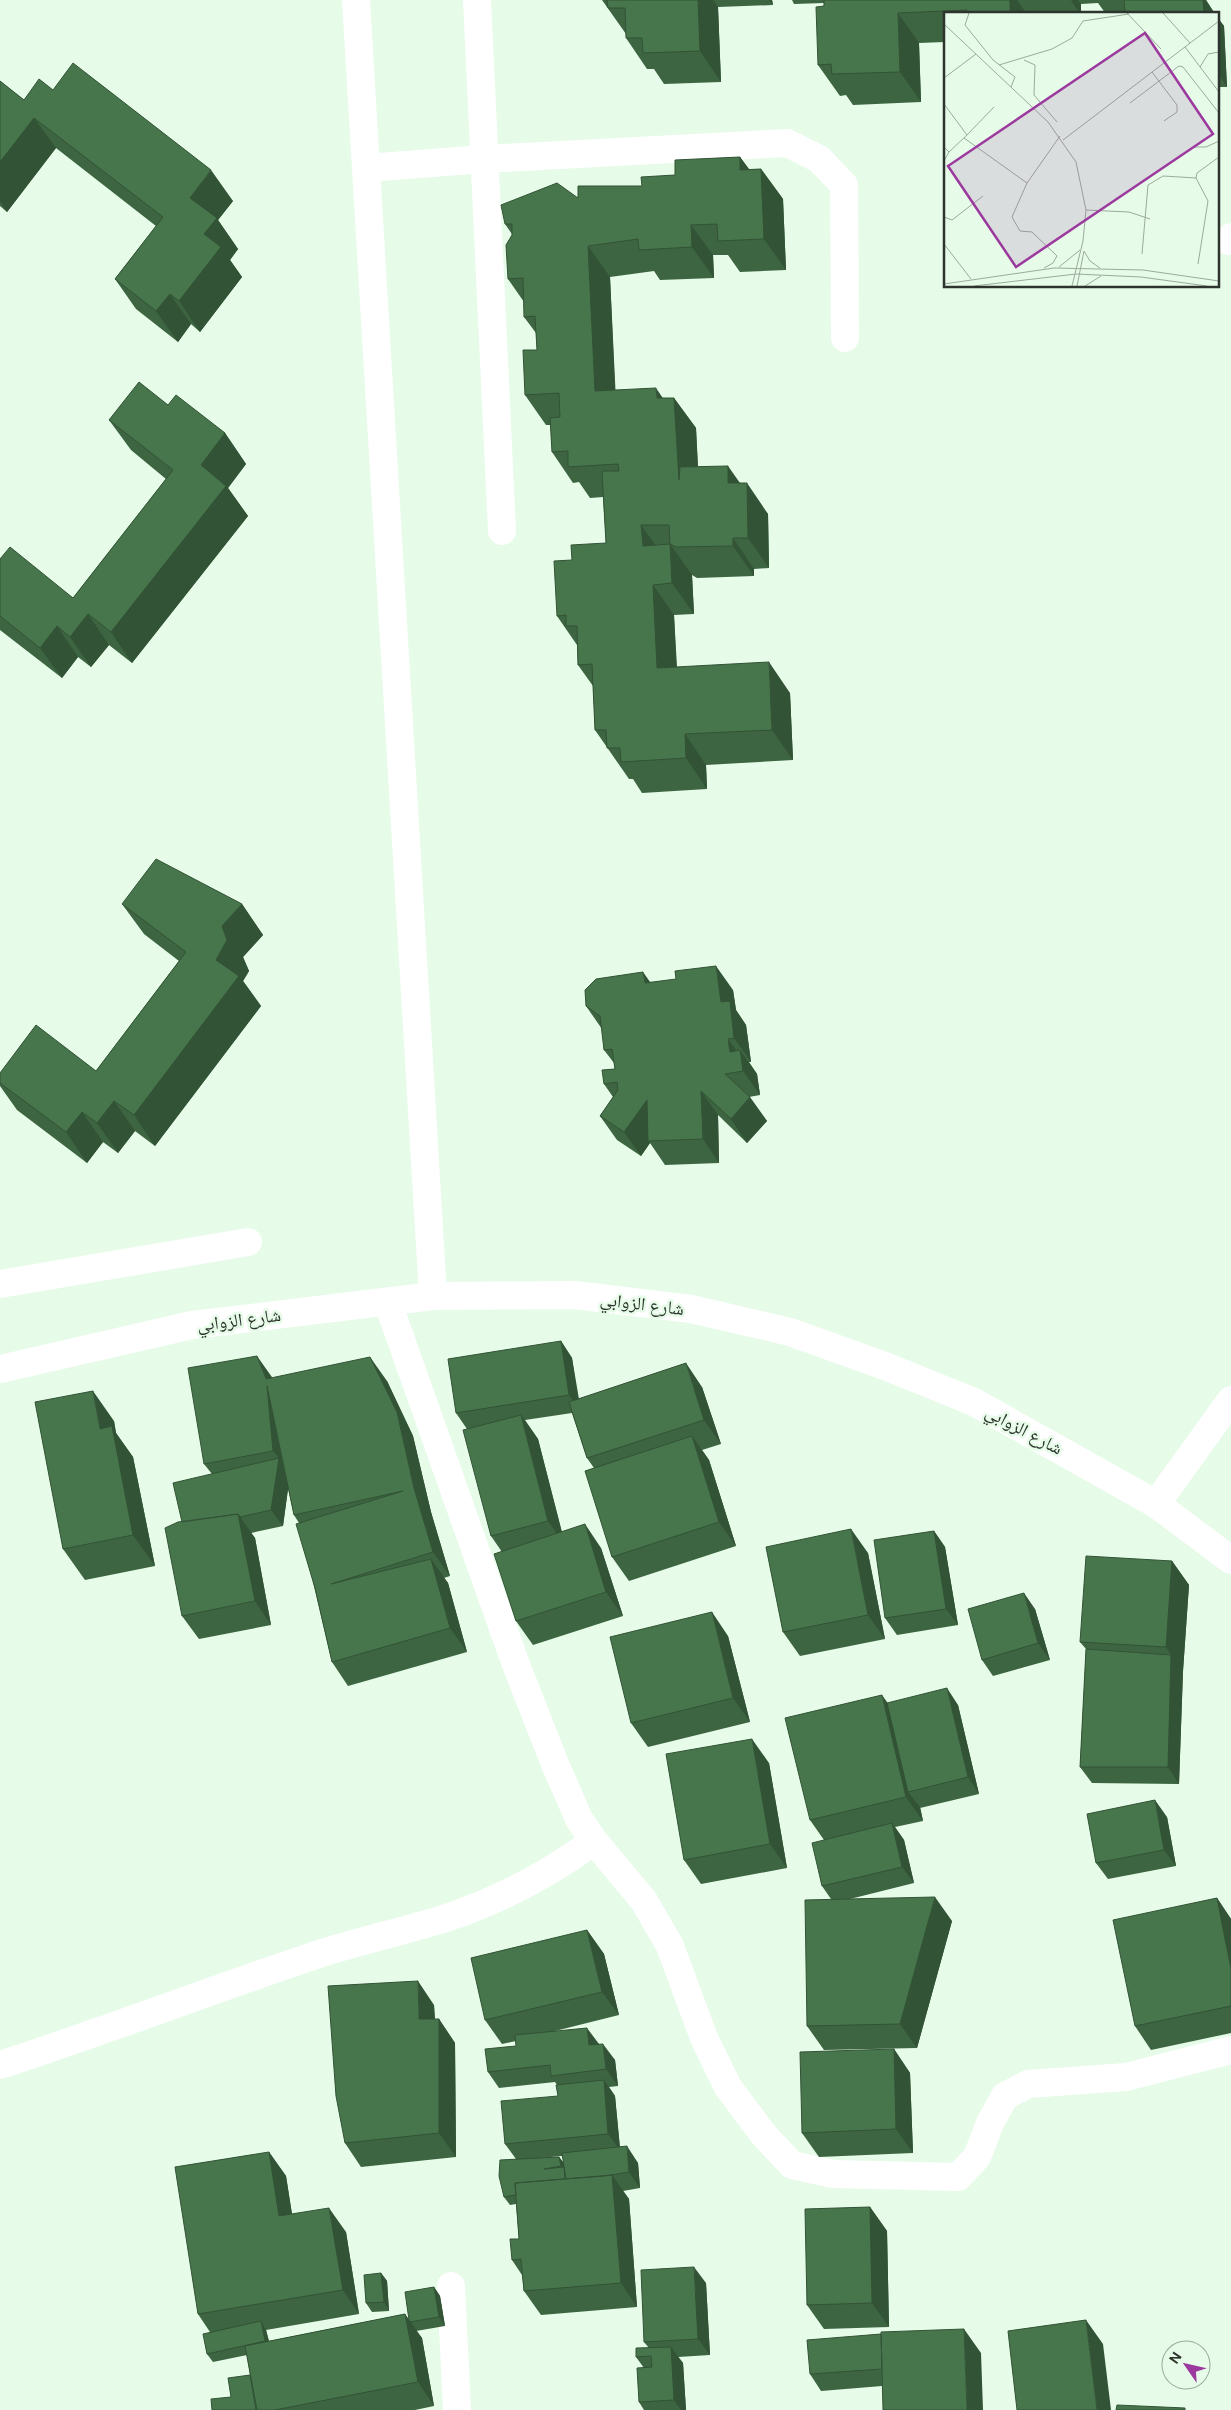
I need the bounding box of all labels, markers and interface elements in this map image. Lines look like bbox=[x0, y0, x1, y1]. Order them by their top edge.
inset map bbox=[944, 12, 1218, 288]
street label: شارع الزوابي bbox=[598, 1287, 685, 1324]
street label: شارع الزوابي bbox=[196, 1303, 283, 1340]
street label: شارع الزوابي bbox=[980, 1400, 1067, 1463]
north arrow bbox=[1161, 2340, 1211, 2390]
text: N bbox=[1165, 2348, 1186, 2367]

